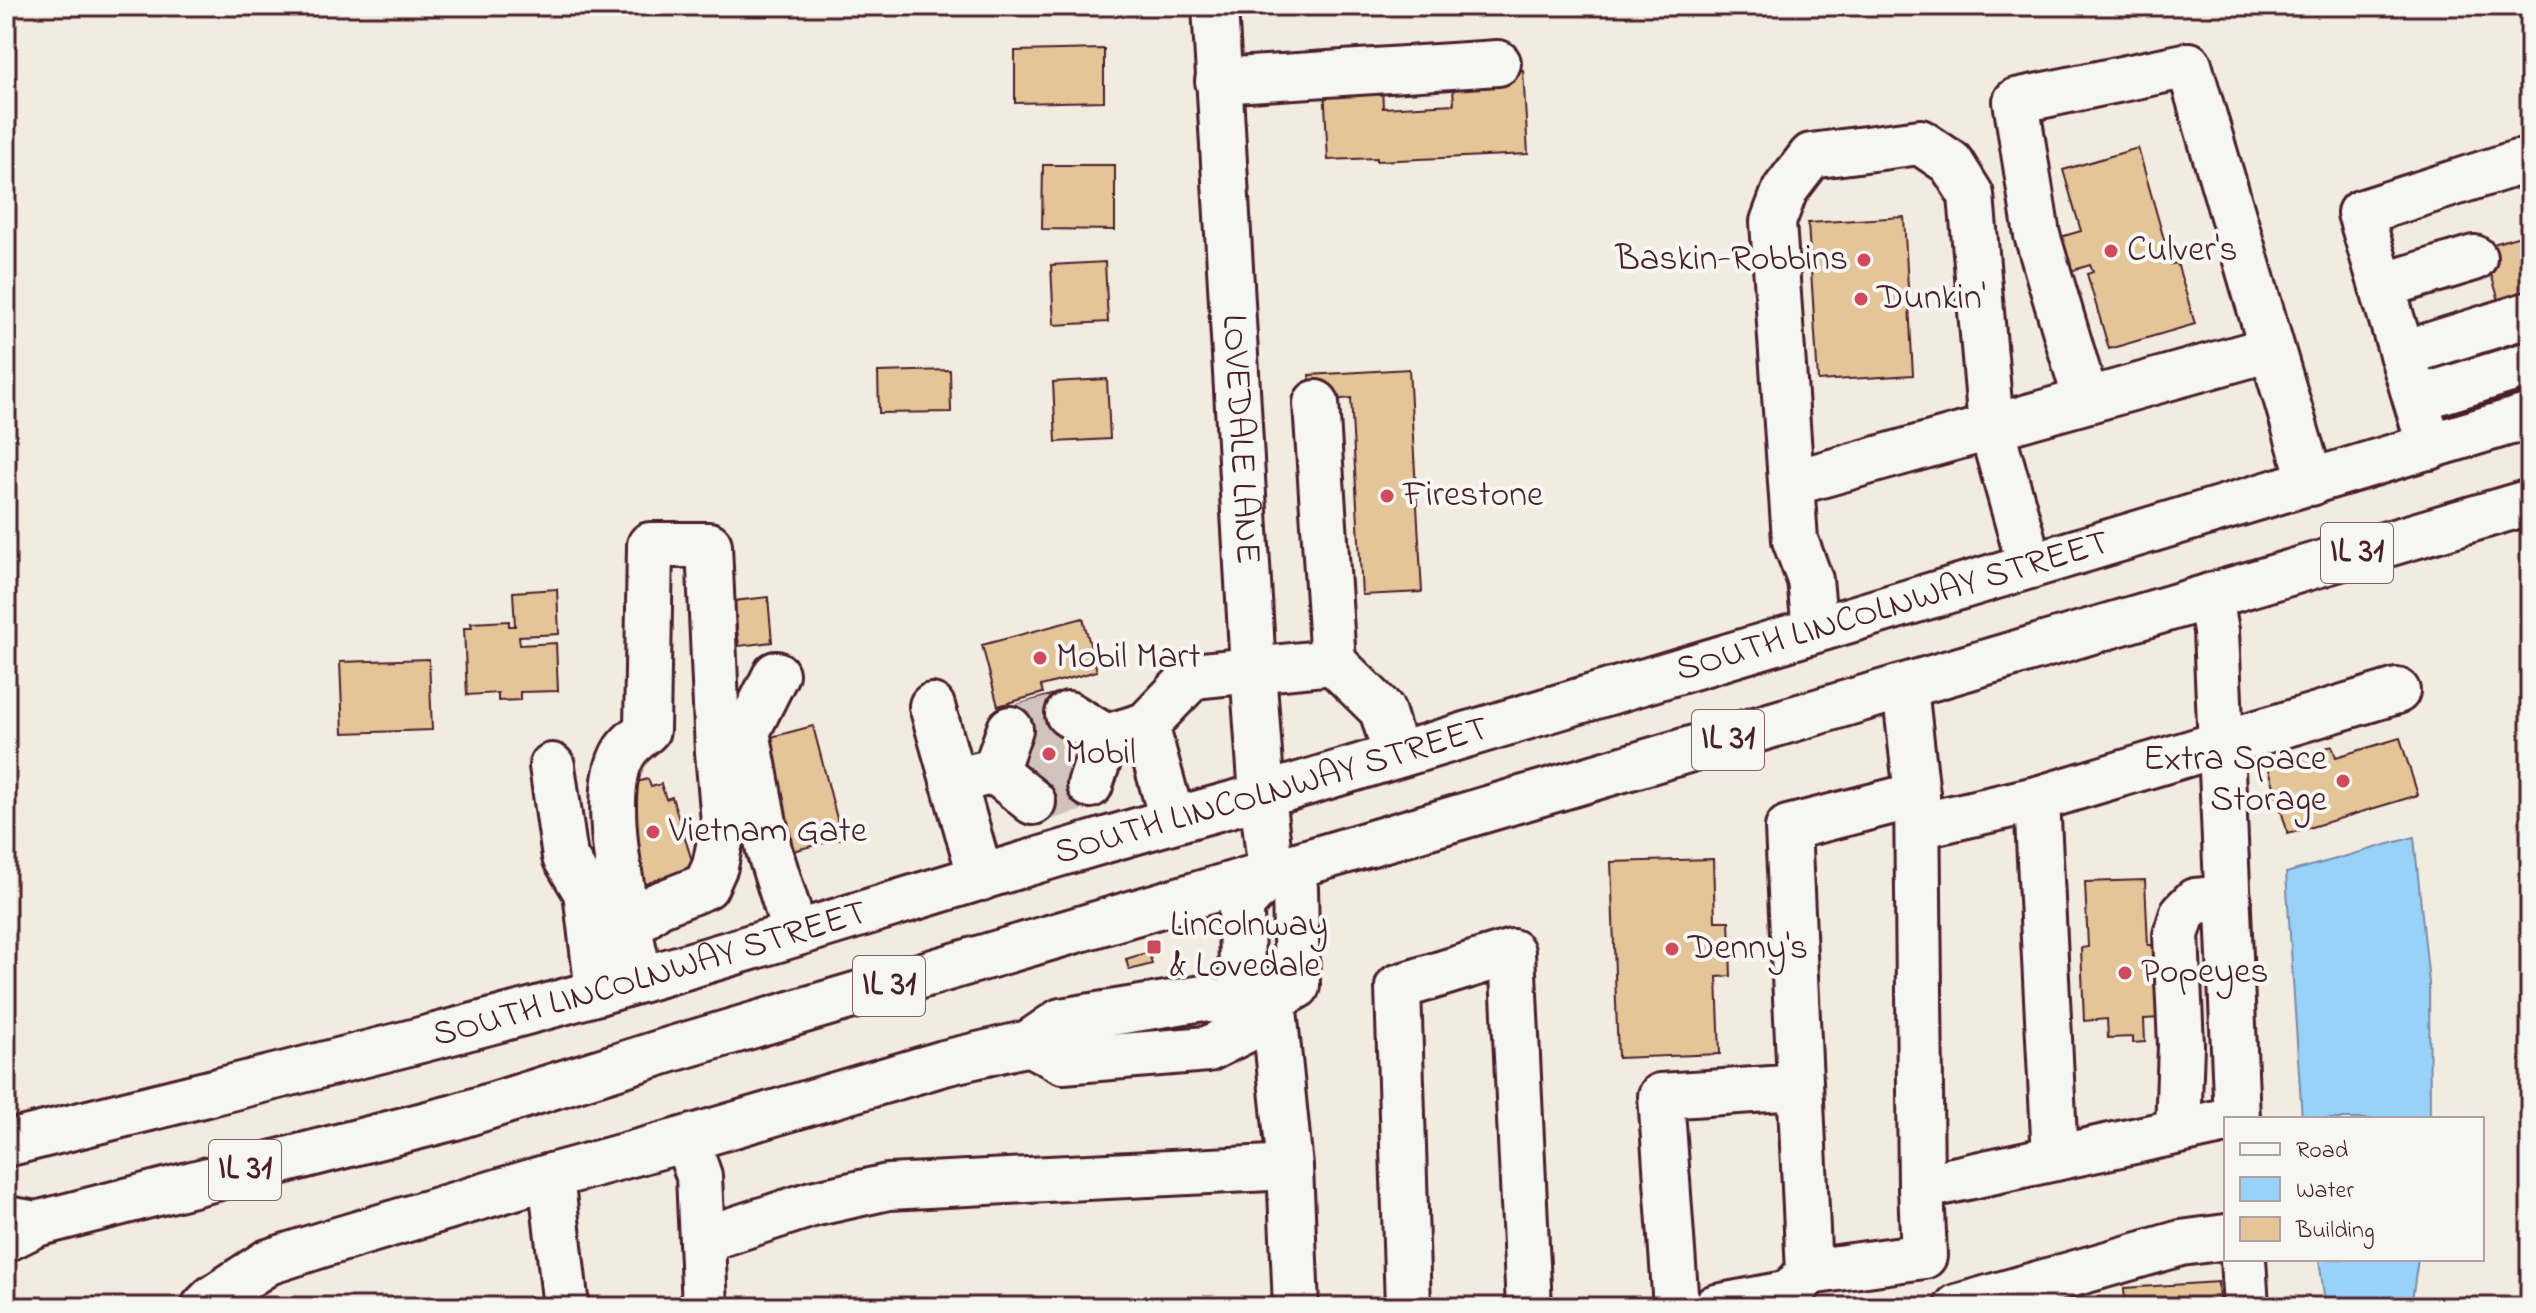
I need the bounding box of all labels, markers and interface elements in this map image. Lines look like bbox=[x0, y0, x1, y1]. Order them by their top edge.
place label: Culver's bbox=[2127, 225, 2238, 278]
place label: Baskin-Robbins bbox=[1614, 234, 1848, 287]
marker: Culver's bbox=[2102, 242, 2120, 260]
marker: Baskin-Robbins bbox=[1855, 251, 1873, 269]
place label: Dunkin' bbox=[1876, 273, 1986, 326]
marker: Dunkin' bbox=[1852, 290, 1870, 308]
street label: LOVEDALE LANE bbox=[1206, 313, 1273, 566]
place label: Firestone bbox=[1402, 470, 1544, 523]
marker: Firestone bbox=[1378, 487, 1396, 505]
street label: SOUTH LINCOLNWAY STREET bbox=[1670, 517, 2116, 697]
road number: IL 31 bbox=[2321, 523, 2393, 583]
place label: Mobil Mart bbox=[1056, 632, 1201, 685]
marker: Mobil Mart bbox=[1031, 649, 1049, 667]
street label: SOUTH LINCOLNWAY STREET bbox=[1048, 703, 1495, 880]
road number: IL 31 bbox=[1692, 710, 1764, 770]
place label: Mobil bbox=[1065, 728, 1136, 781]
place label: Extra Space Storage bbox=[2143, 734, 2328, 828]
marker: Mobil bbox=[1040, 745, 1058, 763]
marker: Extra Space Storage bbox=[2334, 772, 2352, 790]
place label: Vietnam Gate bbox=[668, 806, 868, 859]
marker: Vietnam Gate bbox=[644, 823, 662, 841]
street label: SOUTH LINCOLNWAY STREET bbox=[427, 887, 874, 1062]
place label: Lincolnway & Lovedale bbox=[1170, 900, 1328, 994]
place label: Denny's bbox=[1687, 923, 1808, 976]
marker: Lincolnway & Lovedale bbox=[1145, 938, 1163, 956]
marker: Denny's bbox=[1663, 940, 1681, 958]
place label: Popeyes bbox=[2141, 947, 2269, 1000]
road number: IL 31 bbox=[853, 956, 925, 1016]
marker: Popeyes bbox=[2116, 964, 2134, 982]
legend bbox=[2224, 1117, 2484, 1261]
text: Road bbox=[2296, 1134, 2349, 1169]
road number: IL 31 bbox=[209, 1140, 281, 1200]
text: Water bbox=[2296, 1174, 2354, 1209]
text: Building bbox=[2295, 1214, 2375, 1249]

